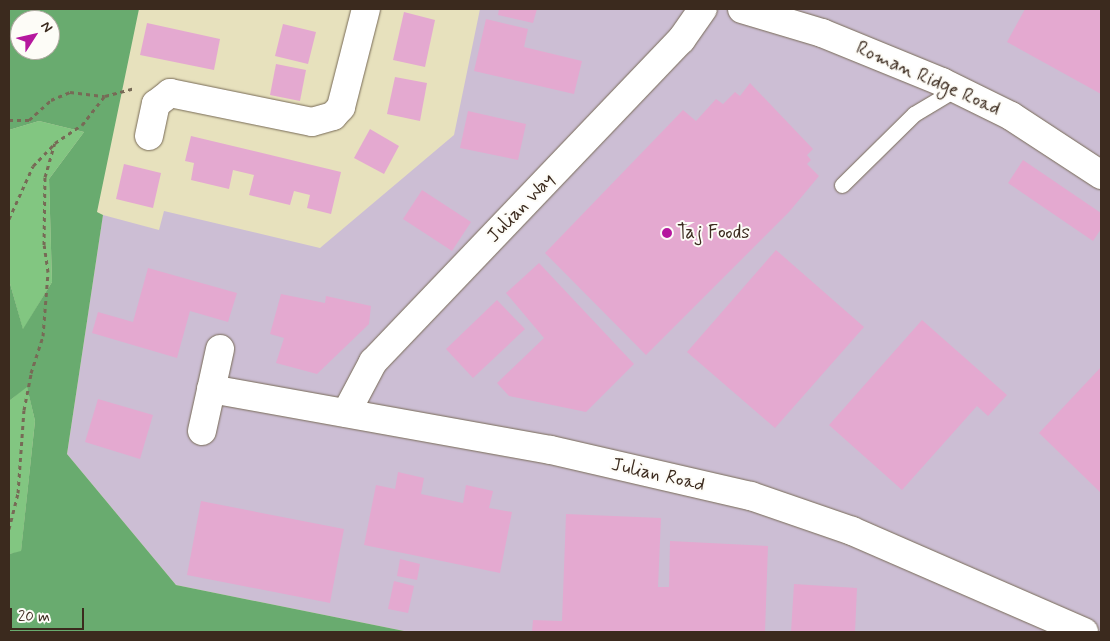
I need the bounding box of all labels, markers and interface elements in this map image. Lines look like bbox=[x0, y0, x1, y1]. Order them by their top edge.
north arrow bbox=[10, 10, 60, 60]
text: N bbox=[36, 18, 57, 36]
street label: Roman Ridge Road bbox=[853, 37, 1003, 121]
street label: Julian Way bbox=[481, 167, 561, 249]
place label: Taj Foods bbox=[677, 222, 750, 244]
marker: Taj Foods bbox=[661, 227, 673, 239]
street label: Julian Road bbox=[610, 453, 706, 497]
scale bar bbox=[12, 598, 86, 630]
text: 20 m bbox=[18, 607, 50, 627]

